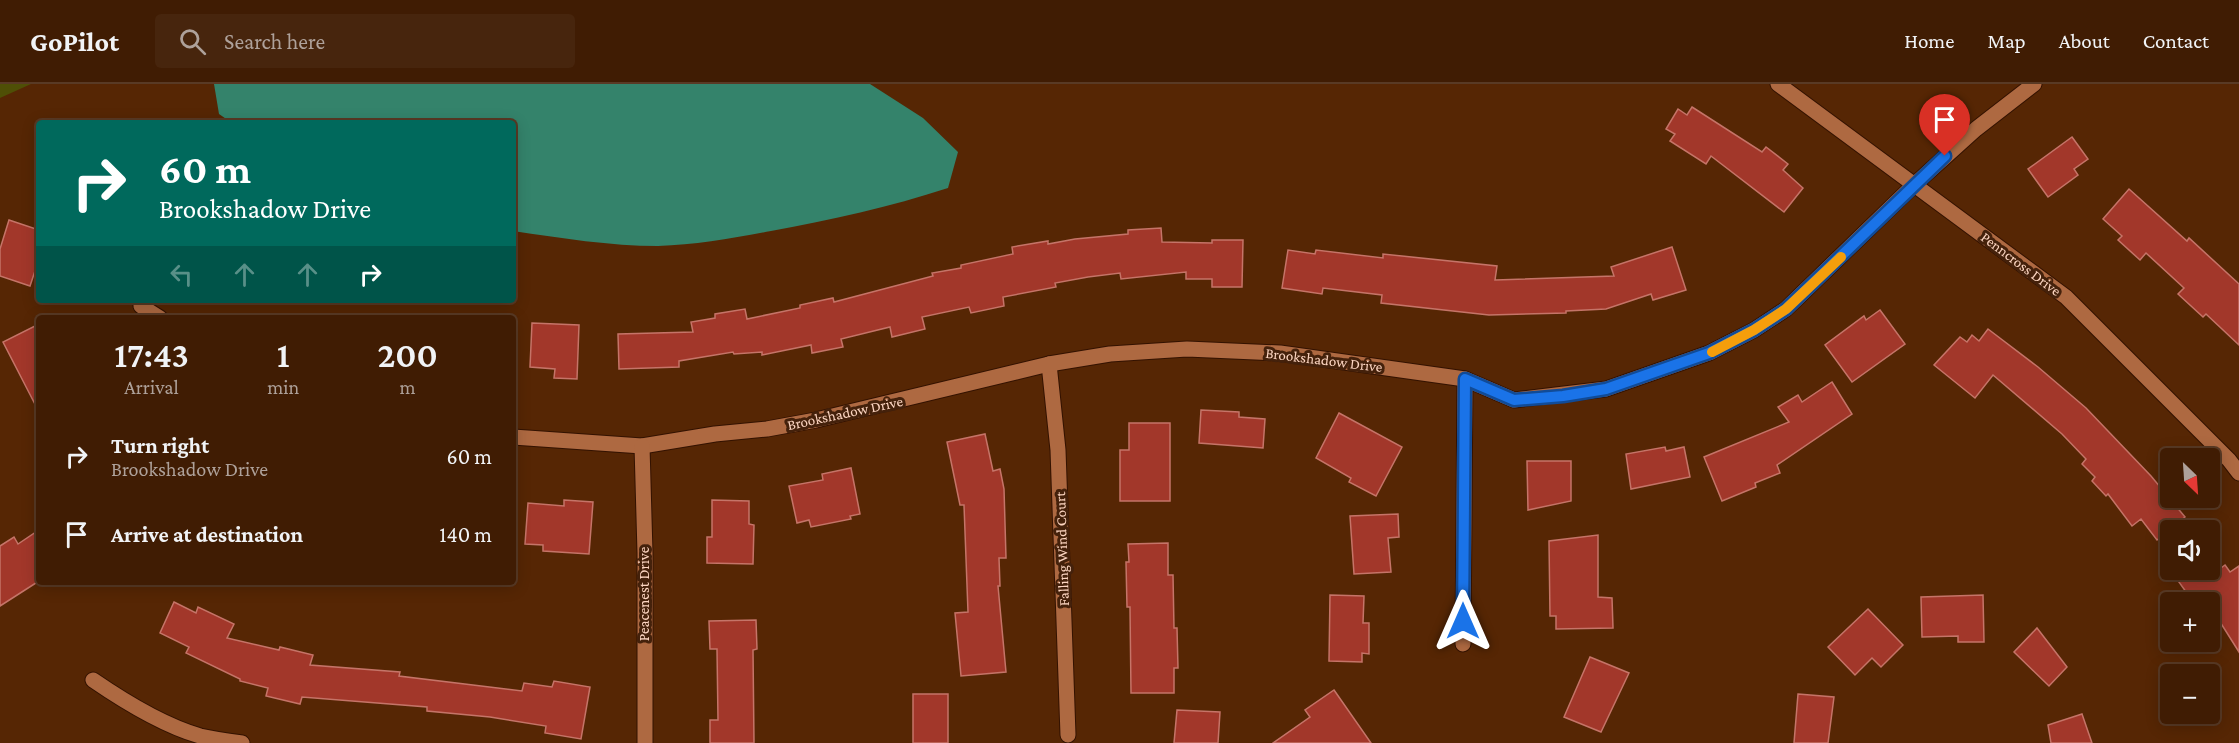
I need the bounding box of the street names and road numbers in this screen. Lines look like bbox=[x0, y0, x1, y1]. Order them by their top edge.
street label: Penncross Drive bbox=[1978, 229, 2064, 299]
street label: Brookshadow Drive bbox=[1265, 345, 1384, 375]
street label: Brookshadow Drive bbox=[786, 393, 905, 433]
street label: Falling Wind Court bbox=[1052, 490, 1073, 607]
street label: Peacenest Drive bbox=[636, 546, 652, 641]

